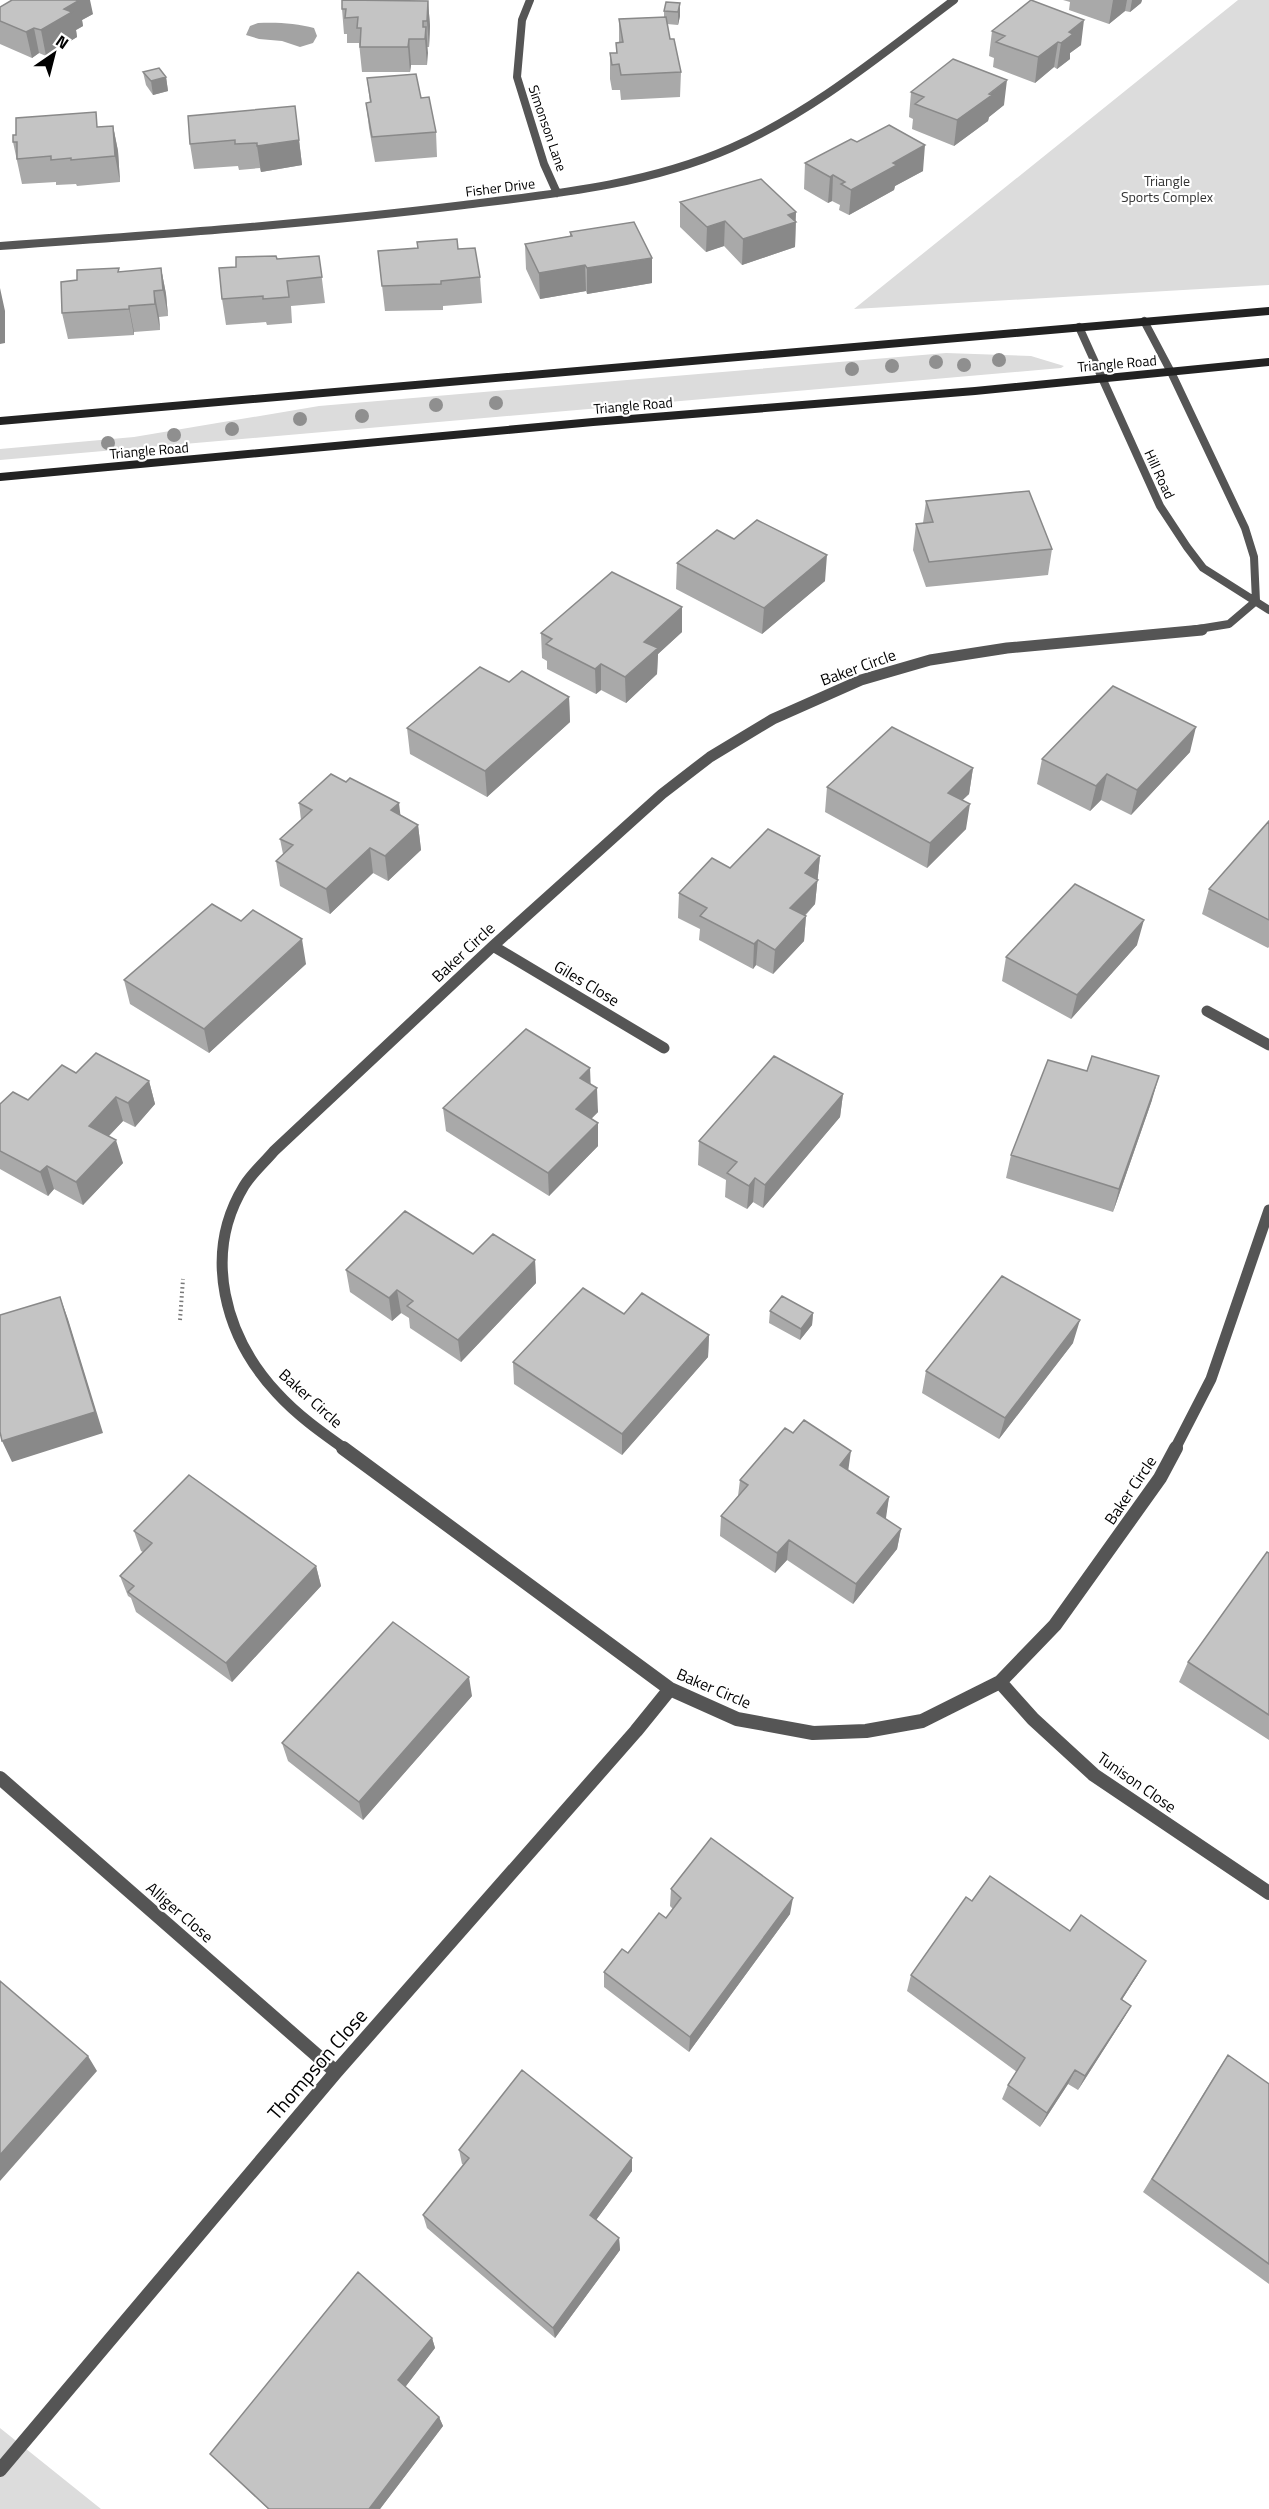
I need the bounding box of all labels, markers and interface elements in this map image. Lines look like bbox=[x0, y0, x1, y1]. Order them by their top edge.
north arrow bbox=[24, 24, 84, 84]
text: N bbox=[51, 29, 74, 55]
street label: Simonson Lane bbox=[523, 82, 573, 174]
park label: Triangle Sports Complex bbox=[1121, 170, 1214, 207]
street label: Fisher Drive bbox=[464, 172, 536, 202]
street label: Triangle Road bbox=[1076, 349, 1158, 377]
street label: Triangle Road bbox=[592, 391, 674, 419]
street label: Triangle Road bbox=[108, 436, 190, 464]
street label: Hill Road bbox=[1139, 446, 1181, 502]
street label: Baker Circle bbox=[817, 642, 899, 692]
street label: Baker Circle bbox=[426, 916, 500, 988]
street label: Giles Close bbox=[550, 954, 624, 1012]
street label: Baker Circle bbox=[274, 1363, 348, 1433]
street label: Baker Circle bbox=[1098, 1451, 1162, 1529]
street label: Baker Circle bbox=[673, 1662, 755, 1714]
street label: Tunison Close bbox=[1092, 1746, 1182, 1818]
street label: Alliger Close bbox=[141, 1876, 219, 1948]
street label: Thompson Close bbox=[260, 2001, 374, 2127]

